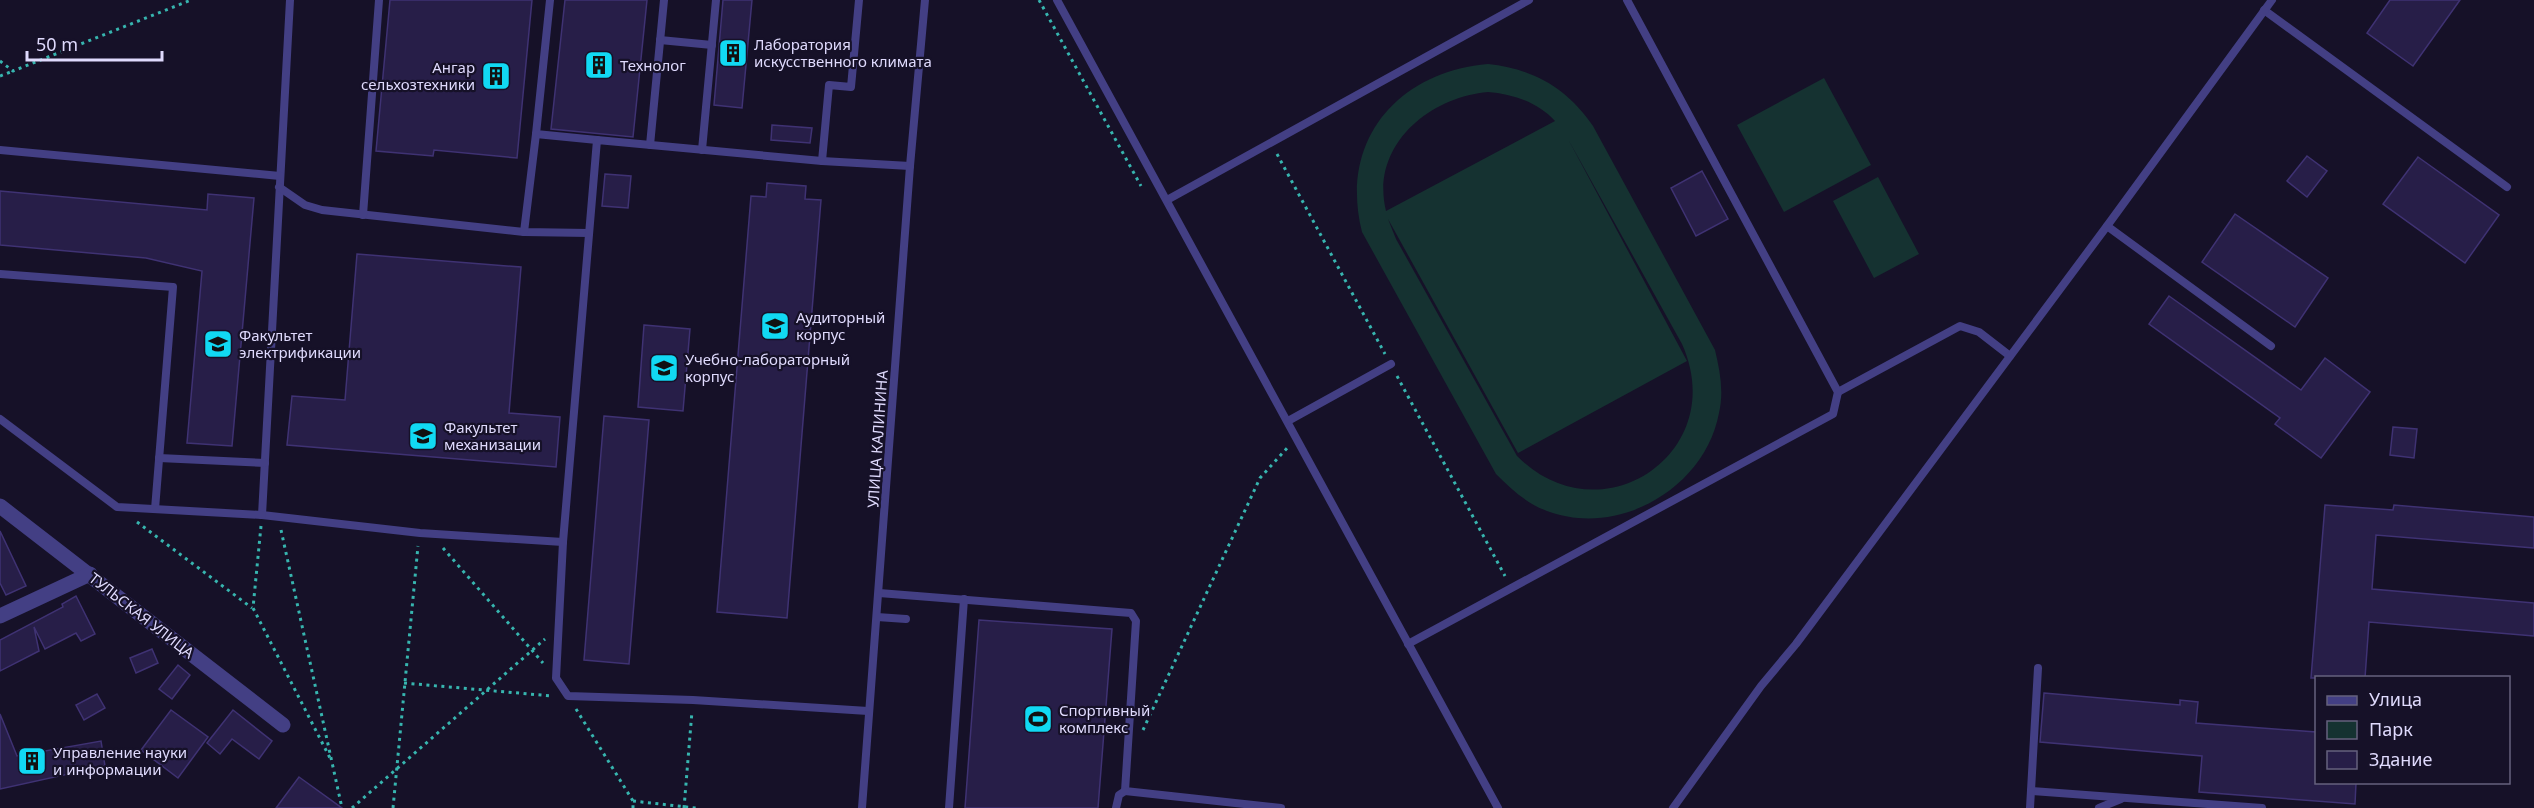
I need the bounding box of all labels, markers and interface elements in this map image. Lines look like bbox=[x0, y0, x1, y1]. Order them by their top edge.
scale bar bbox=[27, 24, 162, 62]
text: 50 m bbox=[36, 32, 78, 56]
place label: Лаборатория искусственного климата bbox=[754, 34, 932, 71]
building icon: Лаборатория искусственного климата bbox=[717, 37, 749, 69]
building icon: Технолог bbox=[583, 49, 615, 81]
place label: Технолог bbox=[620, 55, 686, 75]
place label: Ангар сельхозтехники bbox=[361, 57, 475, 94]
building icon: Ангар сельхозтехники bbox=[480, 60, 512, 92]
place label: Аудиторный корпус bbox=[796, 307, 885, 344]
school or university icon: Аудиторный корпус bbox=[759, 310, 791, 342]
place label: Факультет электрификации bbox=[239, 325, 361, 362]
school or university icon: Факультет электрификации bbox=[202, 328, 234, 360]
place label: Учебно-лабораторный корпус bbox=[685, 349, 850, 386]
school or university icon: Учебно-лабораторный корпус bbox=[648, 352, 680, 384]
street label: УЛИЦА КАЛИНИНА bbox=[862, 369, 892, 509]
place label: Факультет механизации bbox=[444, 417, 541, 454]
school or university icon: Факультет механизации bbox=[407, 420, 439, 452]
street label: ТУЛЬСКАЯ УЛИЦА bbox=[85, 568, 199, 663]
legend bbox=[2315, 676, 2510, 784]
text: Улица bbox=[2369, 687, 2422, 711]
place label: Спортивный комплекс bbox=[1059, 700, 1150, 737]
sports icon: Спортивный комплекс bbox=[1022, 703, 1054, 735]
text: Парк bbox=[2369, 717, 2413, 741]
place label: Управление науки и информации bbox=[53, 742, 187, 779]
building icon: Управление науки и информации bbox=[16, 745, 48, 777]
text: Здание bbox=[2369, 747, 2433, 771]

